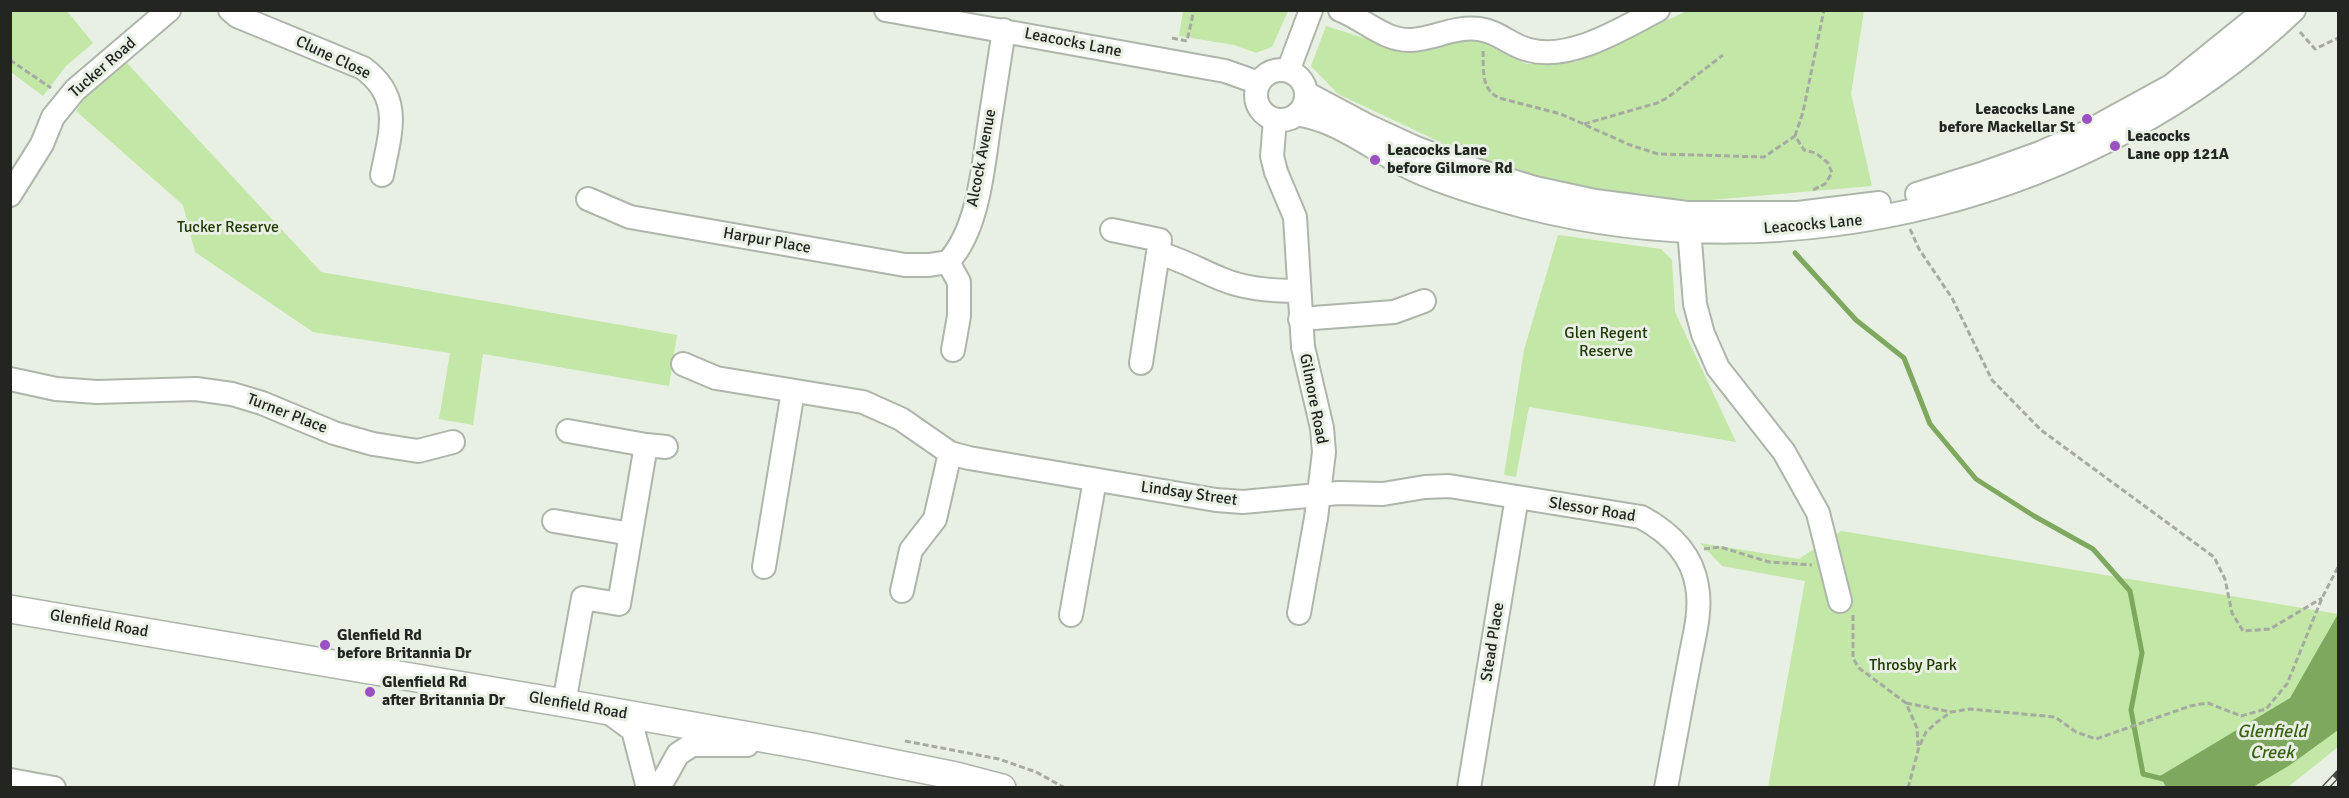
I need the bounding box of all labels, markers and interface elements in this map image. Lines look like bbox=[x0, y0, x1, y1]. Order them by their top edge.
street label: Leacocks Lane bbox=[1023, 24, 1123, 62]
street label: Clune Close bbox=[292, 32, 374, 84]
street label: Tucker Road bbox=[66, 34, 140, 102]
place label: Leacocks Lane before Mackellar St bbox=[1939, 100, 2075, 138]
street label: Alcock Avenue bbox=[963, 108, 1001, 208]
marker: Leacocks Lane before Mackellar St bbox=[2080, 112, 2094, 126]
place label: Leacocks Lane opp 121A bbox=[2127, 127, 2229, 165]
marker: Leacocks Lane opp 121A bbox=[2108, 139, 2122, 153]
place label: Leacocks Lane before Gilmore Rd bbox=[1387, 141, 1512, 179]
marker: Leacocks Lane before Gilmore Rd bbox=[1368, 153, 1382, 167]
street label: Leacocks Lane bbox=[1763, 211, 1863, 239]
park label: Tucker Reserve bbox=[177, 218, 279, 238]
street label: Harpur Place bbox=[722, 224, 812, 258]
park label: Glen Regent Reserve bbox=[1564, 324, 1648, 362]
street label: Gilmore Road bbox=[1295, 352, 1331, 446]
street label: Turner Place bbox=[244, 390, 330, 438]
street label: Lindsay Street bbox=[1140, 478, 1238, 510]
street label: Slessor Road bbox=[1547, 494, 1637, 526]
street label: Stead Place bbox=[1477, 601, 1509, 683]
street label: Glenfield Road bbox=[48, 606, 150, 642]
place label: Glenfield Rd before Britannia Dr bbox=[337, 626, 471, 664]
marker: Glenfield Rd before Britannia Dr bbox=[318, 638, 332, 652]
park label: Throsby Park bbox=[1869, 656, 1957, 676]
place label: Glenfield Rd after Britannia Dr bbox=[382, 673, 505, 711]
marker: Glenfield Rd after Britannia Dr bbox=[363, 685, 377, 699]
street label: Glenfield Road bbox=[527, 688, 629, 724]
water label: Glenfield Creek bbox=[2237, 721, 2307, 764]

